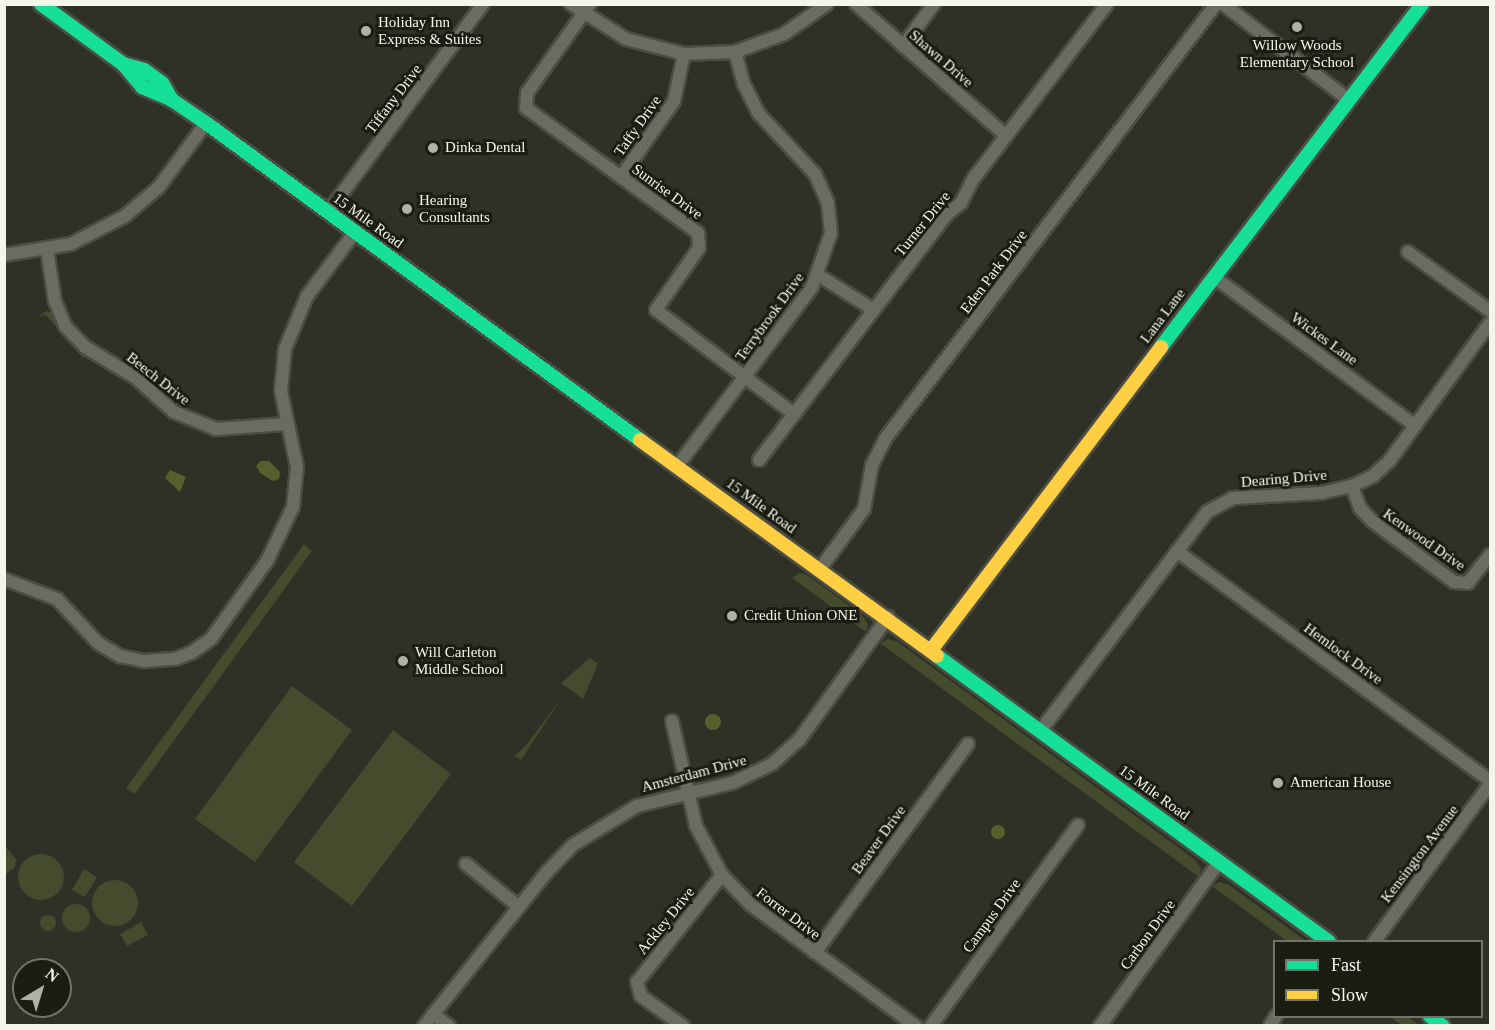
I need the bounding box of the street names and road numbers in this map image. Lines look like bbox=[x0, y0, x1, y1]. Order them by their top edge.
street label: Shawn Drive bbox=[905, 26, 977, 92]
street label: Tiffany Drive bbox=[362, 61, 426, 137]
street label: Taffy Drive bbox=[611, 92, 665, 160]
street label: Sunrise Drive bbox=[628, 160, 706, 224]
street label: Turner Drive bbox=[891, 188, 955, 260]
street label: 15 Mile Road bbox=[329, 189, 407, 253]
street label: Eden Park Drive bbox=[957, 227, 1031, 317]
street label: Terrybrook Drive bbox=[732, 269, 808, 365]
street label: Lana Lane bbox=[1137, 285, 1189, 347]
street label: Wickes Lane bbox=[1287, 309, 1361, 369]
street label: Beech Drive bbox=[123, 349, 193, 409]
street label: Dearing Drive bbox=[1240, 466, 1328, 492]
street label: 15 Mile Road bbox=[722, 474, 800, 538]
street label: Kenwood Drive bbox=[1379, 505, 1469, 575]
street label: Hemlock Drive bbox=[1300, 619, 1386, 689]
street label: Amsterdam Drive bbox=[640, 751, 748, 797]
street label: 15 Mile Road bbox=[1115, 761, 1193, 825]
street label: Kensington Avenue bbox=[1377, 801, 1463, 907]
street label: Beaver Drive bbox=[848, 802, 910, 878]
street label: Campus Drive bbox=[959, 875, 1025, 957]
street label: Ackley Drive bbox=[633, 884, 699, 958]
street label: Forrer Drive bbox=[752, 884, 824, 944]
street label: Carbon Drive bbox=[1117, 897, 1179, 973]

